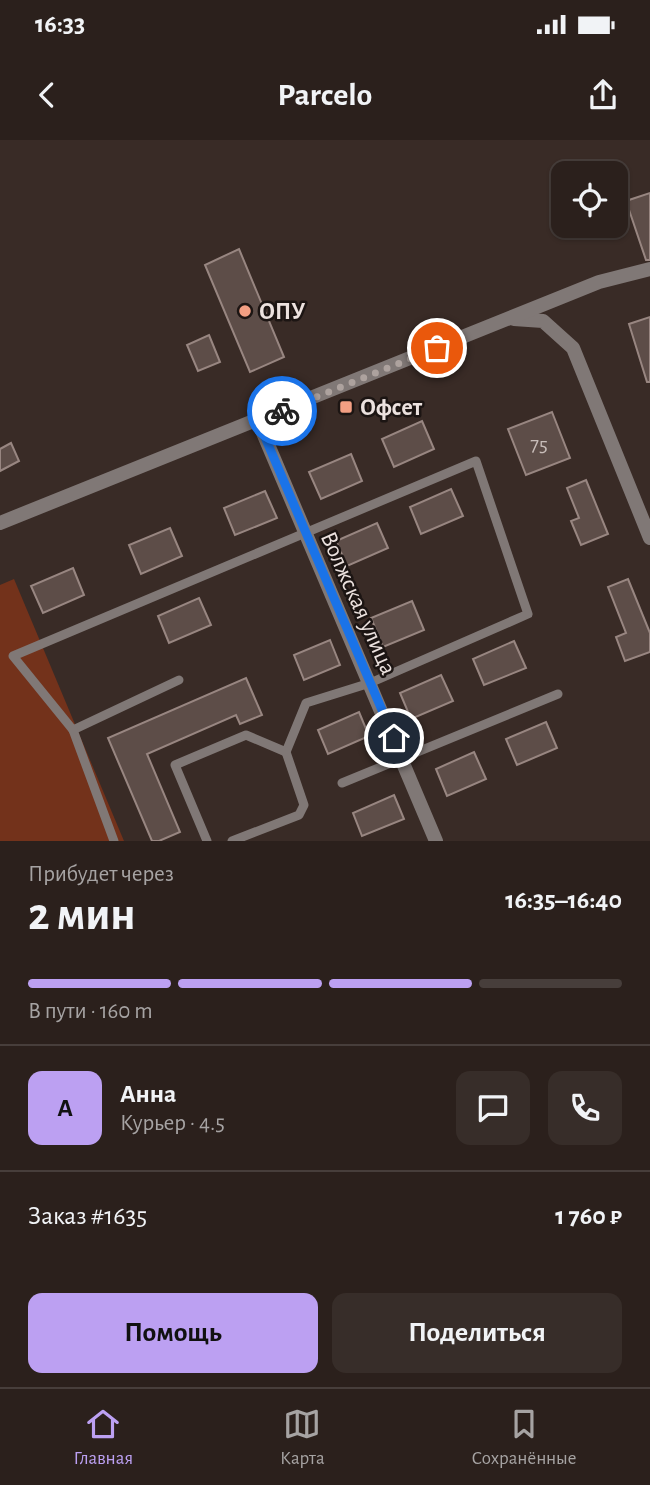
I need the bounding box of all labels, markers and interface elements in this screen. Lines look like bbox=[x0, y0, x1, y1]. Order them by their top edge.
text: 16:33 bbox=[35, 11, 85, 37]
icon: back bbox=[28, 76, 66, 114]
icon: share bbox=[584, 76, 622, 114]
text: Parcelo bbox=[278, 79, 372, 111]
map controls bbox=[551, 161, 628, 238]
button: locate bbox=[551, 161, 628, 238]
place label: ОПУ bbox=[259, 300, 305, 324]
marker: ОПУ bbox=[237, 303, 253, 319]
pin bbox=[407, 318, 467, 378]
icon: bag bbox=[418, 329, 456, 367]
courier bbox=[247, 376, 317, 446]
icon: bike bbox=[263, 392, 301, 430]
place label: Офсет bbox=[360, 396, 423, 420]
marker: Офсет bbox=[338, 399, 354, 415]
house number: 75 bbox=[530, 434, 548, 455]
street label: Волжская улица bbox=[316, 528, 400, 679]
pin bbox=[364, 708, 424, 768]
icon: home bbox=[375, 719, 413, 757]
text: Прибудет через bbox=[28, 863, 174, 886]
text: 16:35–16:40 bbox=[505, 887, 622, 913]
text: 2 мин bbox=[28, 892, 136, 938]
text: В пути · 160 m bbox=[28, 1000, 153, 1023]
button: chat bbox=[456, 1071, 530, 1145]
button: phone bbox=[548, 1071, 622, 1145]
text: Анна bbox=[120, 1081, 176, 1107]
text: А bbox=[57, 1095, 73, 1121]
text: Курьер · 4.5 bbox=[120, 1112, 225, 1135]
text: Заказ #1635 bbox=[28, 1203, 147, 1229]
text: 1 760 ₽ bbox=[555, 1203, 622, 1229]
button: Помощь bbox=[28, 1293, 318, 1373]
button: Поделиться bbox=[332, 1293, 622, 1373]
tab: Главная bbox=[73, 1405, 133, 1470]
tab: Карта bbox=[280, 1405, 325, 1470]
tab: Сохранённые bbox=[472, 1405, 577, 1470]

